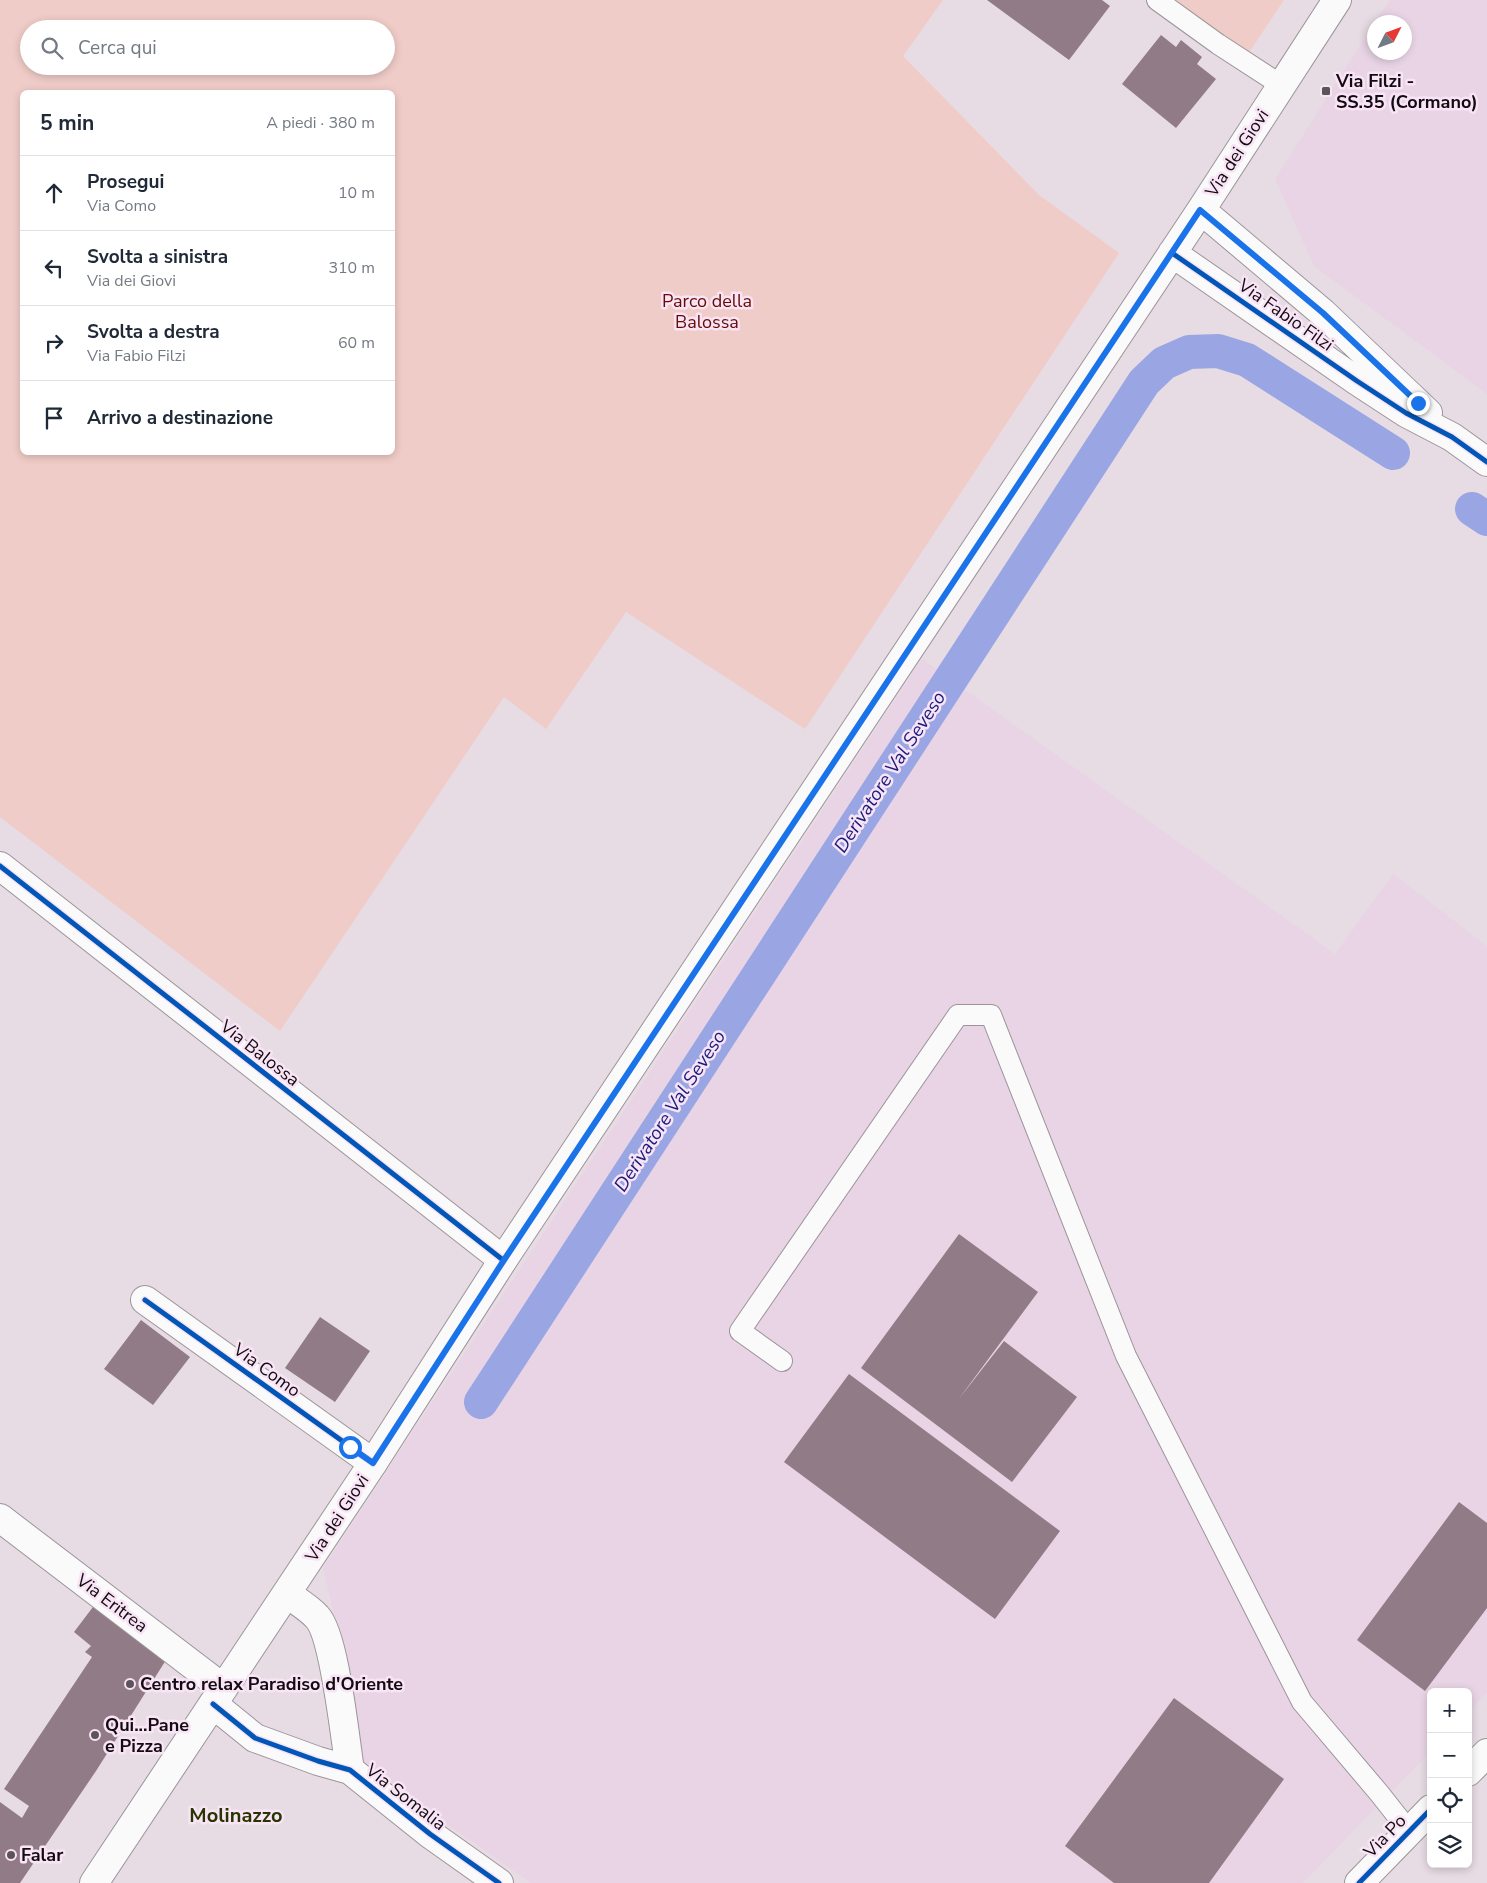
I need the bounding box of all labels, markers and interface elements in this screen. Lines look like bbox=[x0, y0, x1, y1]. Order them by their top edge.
north arrow bbox=[1367, 15, 1412, 60]
search box bbox=[20, 20, 395, 75]
icon: search bbox=[38, 34, 66, 62]
text: Cerca qui bbox=[78, 35, 157, 61]
place label: Via Filzi - SS.35 (Cormano) bbox=[1335, 69, 1478, 114]
marker: Via Filzi - SS.35 (Cormano) bbox=[1320, 85, 1332, 97]
street label: Via dei Giovi bbox=[1199, 104, 1274, 202]
text: 5 min bbox=[40, 109, 94, 137]
text: A piedi · 380 m bbox=[266, 112, 375, 134]
text: Prosegui bbox=[87, 169, 164, 195]
icon: ahead bbox=[40, 179, 68, 207]
text: 10 m bbox=[338, 182, 375, 204]
text: Via Como bbox=[87, 195, 156, 217]
text: Svolta a sinistra bbox=[87, 244, 228, 270]
icon: left bbox=[40, 254, 68, 282]
text: 310 m bbox=[328, 257, 375, 279]
text: Via dei Giovi bbox=[87, 270, 176, 292]
street label: Via Fabio Filzi bbox=[1233, 273, 1338, 357]
park label: Parco della Balossa bbox=[662, 289, 752, 334]
text: Svolta a destra bbox=[87, 319, 220, 345]
icon: right bbox=[40, 329, 68, 357]
text: 60 m bbox=[338, 332, 375, 354]
text: Via Fabio Filzi bbox=[87, 345, 186, 367]
route end bbox=[1407, 392, 1430, 415]
icon: arrive bbox=[40, 404, 68, 432]
text: Arrivo a destinazione bbox=[87, 405, 273, 431]
water label: Derivatore Val Seveso bbox=[828, 686, 952, 858]
street label: Via Balossa bbox=[215, 1014, 305, 1092]
water label: Derivatore Val Seveso bbox=[608, 1025, 732, 1197]
street label: Via Como bbox=[228, 1337, 305, 1403]
route start bbox=[339, 1436, 362, 1459]
street label: Via dei Giovi bbox=[299, 1469, 374, 1567]
street label: Via Eritrea bbox=[71, 1568, 153, 1638]
place label: Centro relax Paradiso d'Oriente bbox=[140, 1672, 403, 1696]
marker: Centro relax Paradiso d'Oriente bbox=[124, 1678, 136, 1690]
map controls bbox=[1427, 1688, 1472, 1868]
button: + bbox=[1427, 1688, 1472, 1733]
place label: Qui...Pane e Pizza bbox=[105, 1713, 189, 1758]
marker: Qui...Pane e Pizza bbox=[89, 1729, 101, 1741]
button: − bbox=[1427, 1733, 1472, 1778]
street label: Via Somalia bbox=[360, 1757, 451, 1836]
button: locate bbox=[1427, 1778, 1472, 1823]
district label: Molinazzo bbox=[189, 1802, 283, 1829]
street label: Via Po bbox=[1358, 1809, 1412, 1864]
button: layers bbox=[1427, 1823, 1472, 1868]
place label: Falar bbox=[21, 1843, 63, 1867]
marker: Falar bbox=[5, 1849, 17, 1861]

